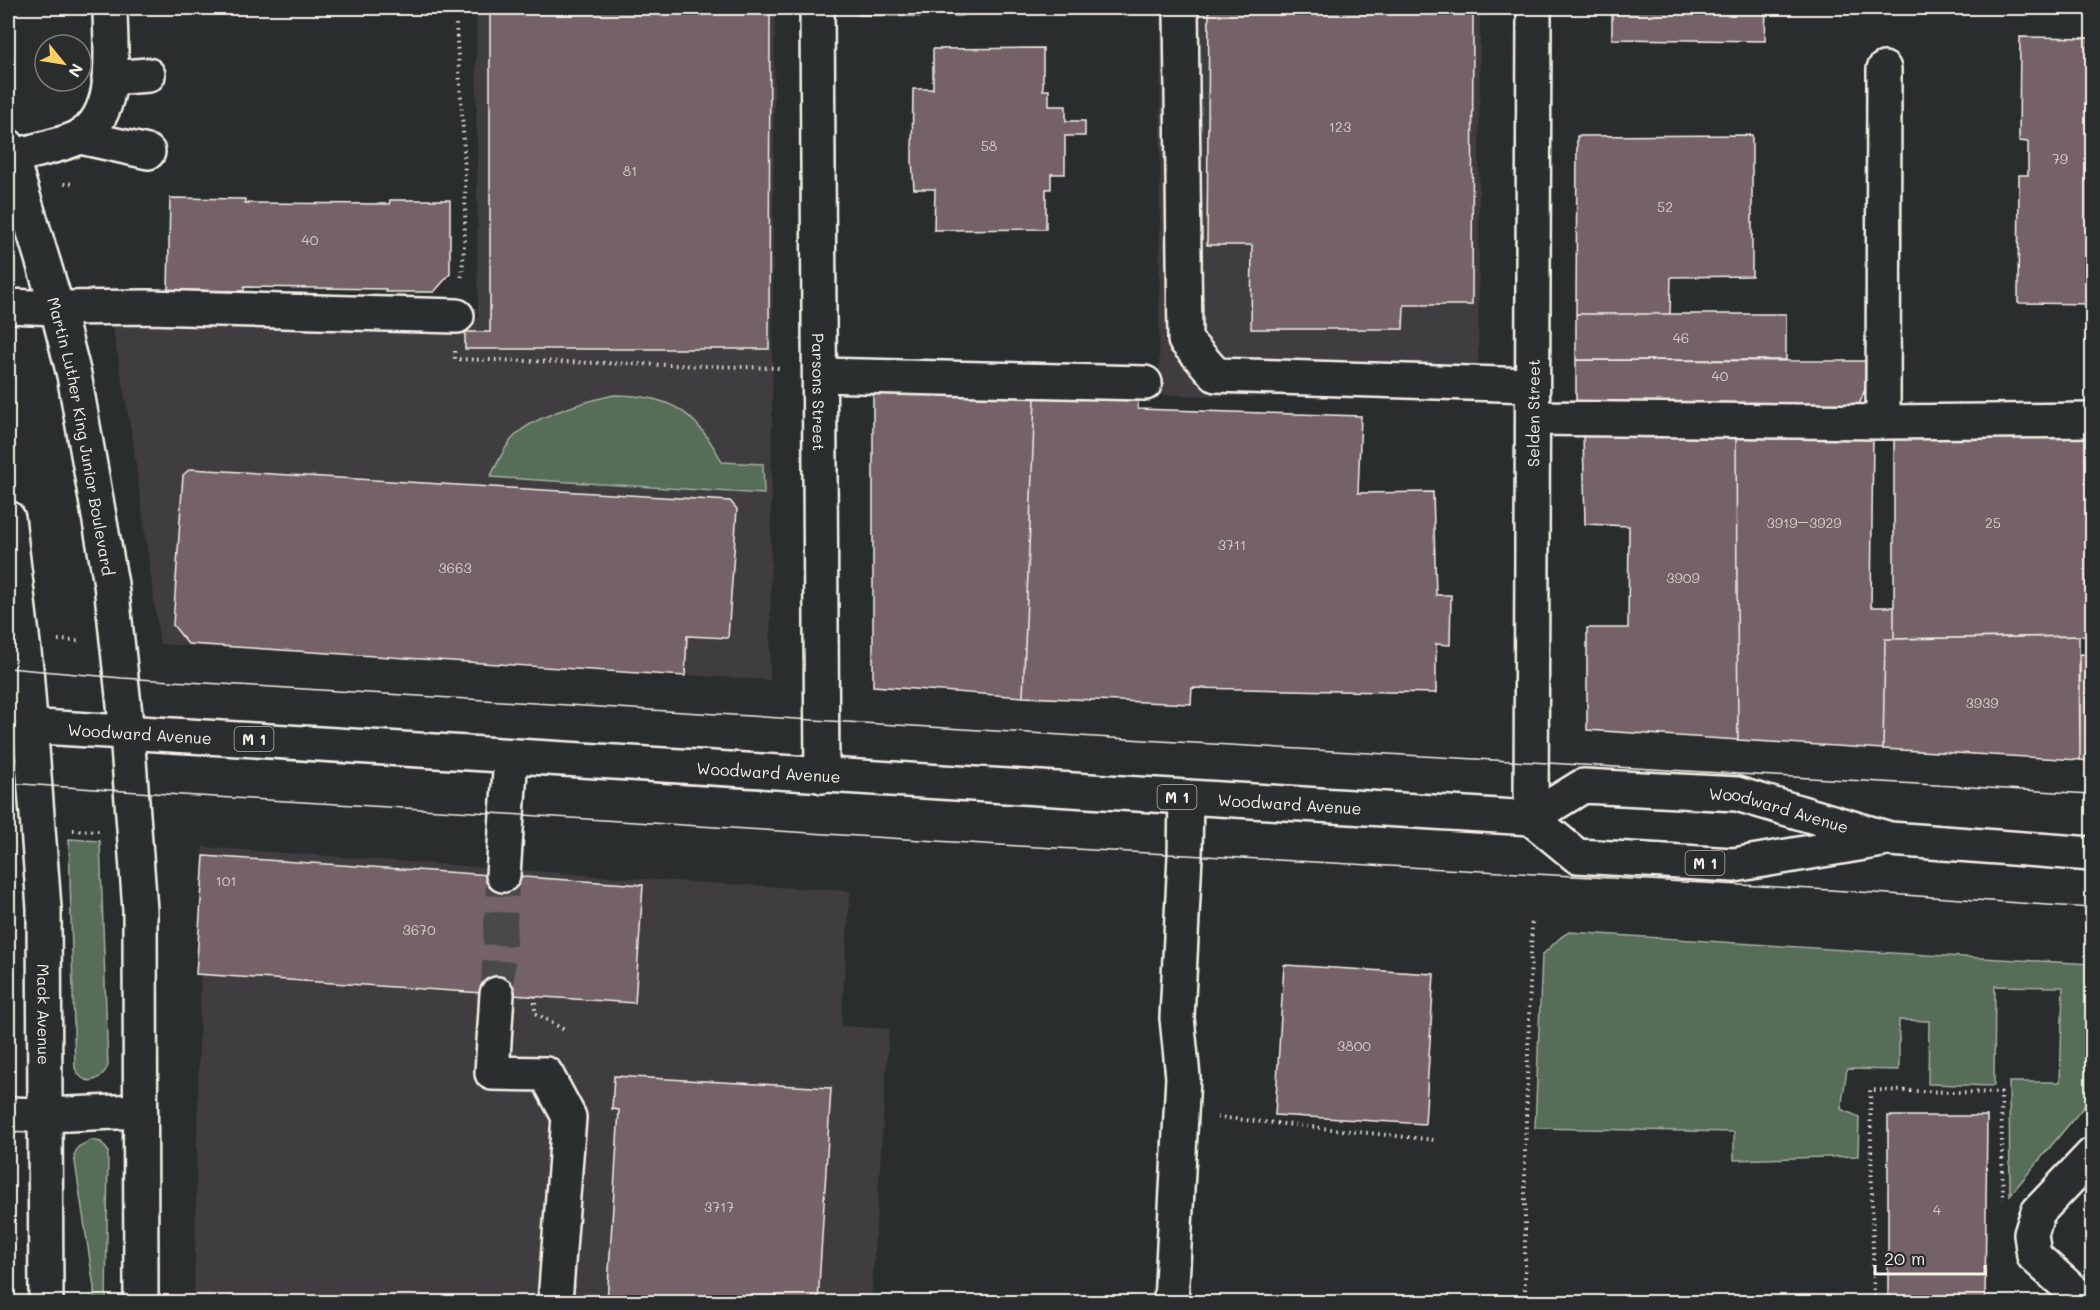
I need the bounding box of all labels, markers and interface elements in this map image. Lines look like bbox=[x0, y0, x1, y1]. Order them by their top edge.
north arrow bbox=[33, 33, 93, 93]
text: N bbox=[64, 60, 89, 81]
house number: 123 bbox=[1329, 117, 1351, 136]
house number: 58 bbox=[981, 136, 997, 155]
house number: 79 bbox=[2052, 149, 2068, 168]
house number: 81 bbox=[623, 161, 637, 180]
house number: 52 bbox=[1657, 197, 1673, 216]
house number: 40 bbox=[302, 230, 319, 249]
street label: Martin Luther King Junior Boulevard bbox=[44, 294, 120, 577]
house number: 46 bbox=[1673, 328, 1689, 347]
street label: Parsons Street bbox=[809, 333, 830, 451]
street label: Selden Street bbox=[1522, 359, 1543, 467]
house number: 40 bbox=[1712, 366, 1729, 385]
house number: 3919–3929 bbox=[1766, 513, 1842, 532]
house number: 25 bbox=[1985, 513, 2001, 532]
house number: 3711 bbox=[1218, 535, 1246, 554]
house number: 3663 bbox=[438, 558, 472, 577]
house number: 3909 bbox=[1666, 568, 1700, 587]
house number: 3939 bbox=[1966, 693, 1998, 712]
street label: Woodward Avenue bbox=[67, 718, 212, 748]
road number: M 1 bbox=[234, 727, 274, 751]
street label: Woodward Avenue bbox=[696, 757, 841, 786]
street label: Woodward Avenue bbox=[1708, 782, 1851, 837]
road number: M 1 bbox=[1158, 785, 1196, 809]
street label: Woodward Avenue bbox=[1217, 788, 1362, 818]
road number: M 1 bbox=[1686, 851, 1724, 875]
house number: 101 bbox=[215, 871, 237, 890]
house number: 3670 bbox=[402, 920, 436, 939]
street label: Mack Avenue bbox=[34, 964, 55, 1065]
house number: 3800 bbox=[1337, 1036, 1371, 1055]
house number: 3717 bbox=[704, 1197, 734, 1216]
house number: 4 bbox=[1933, 1200, 1942, 1219]
scale bar bbox=[1875, 1238, 1984, 1276]
text: 20 m bbox=[1884, 1246, 1925, 1270]

